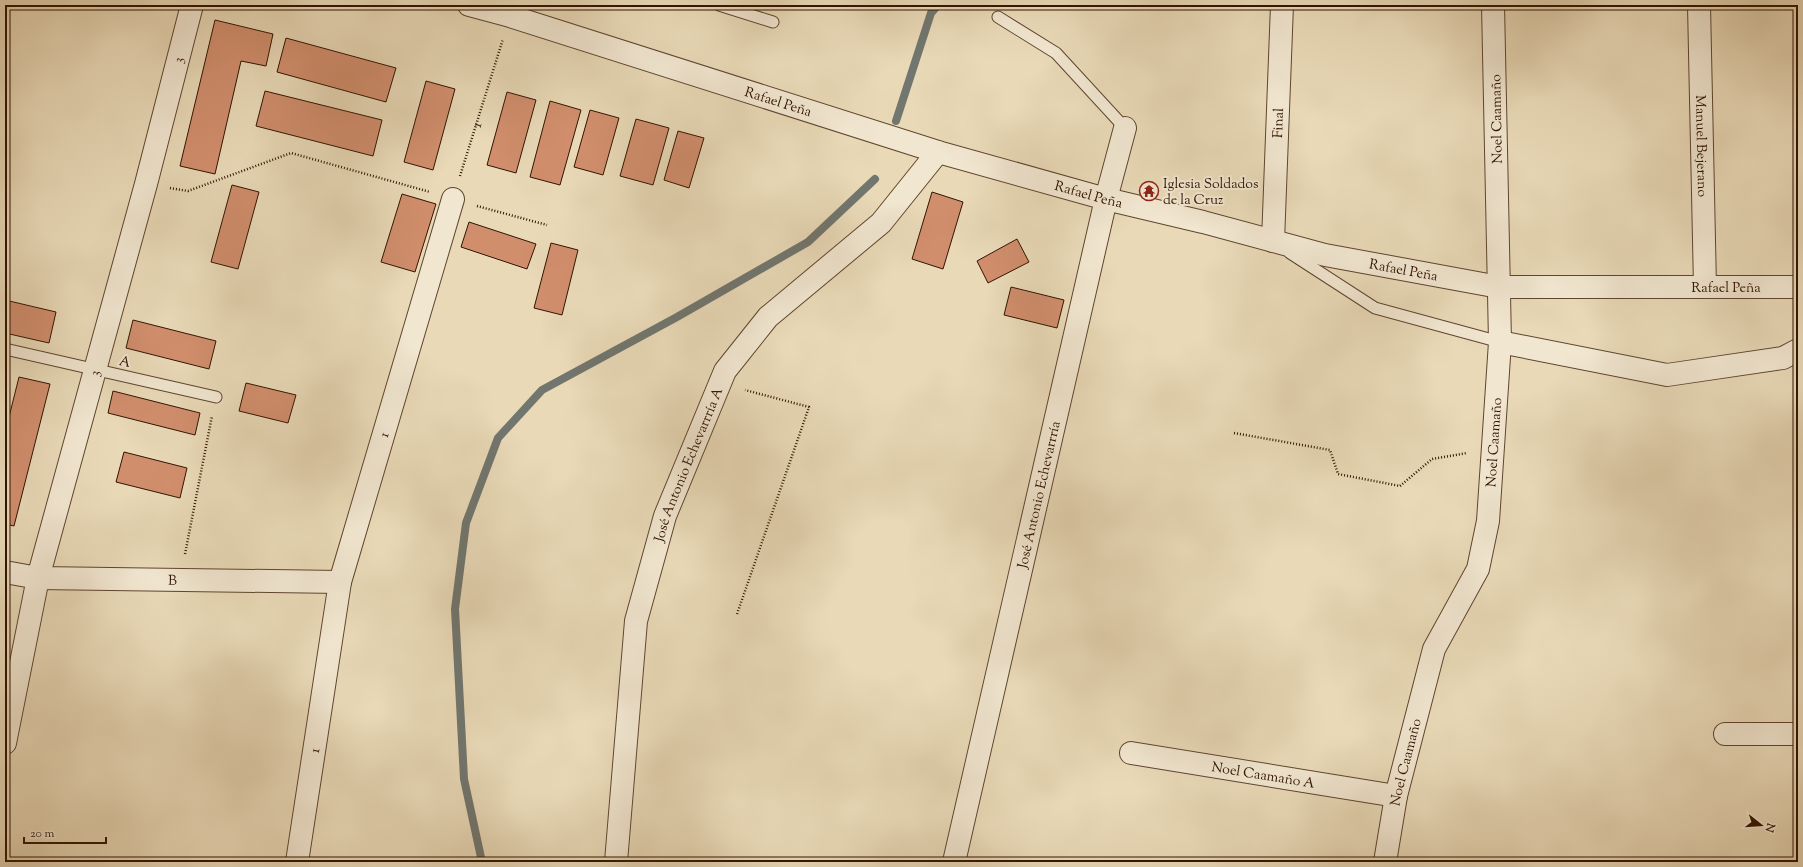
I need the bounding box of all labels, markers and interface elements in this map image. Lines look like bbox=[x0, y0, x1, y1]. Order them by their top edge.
street label: 3 bbox=[169, 55, 190, 66]
street label: Noel Caamaño bbox=[1487, 74, 1509, 164]
street label: Rafael Peña bbox=[742, 83, 814, 123]
street label: Manuel Bejerano bbox=[1689, 95, 1711, 198]
street label: Final bbox=[1269, 108, 1290, 139]
street label: 1 bbox=[468, 120, 488, 130]
place label: Iglesia Soldados de la Cruz bbox=[1163, 175, 1258, 211]
street label: Rafael Peña bbox=[1052, 177, 1125, 215]
temple icon: Iglesia Soldados de la Cruz bbox=[1138, 180, 1160, 202]
street label: Rafael Peña bbox=[1367, 255, 1440, 288]
street label: Rafael Peña bbox=[1691, 279, 1761, 299]
street label: A bbox=[117, 352, 133, 374]
street label: 3 bbox=[86, 368, 107, 379]
street label: José Antonio Echevarrría A bbox=[650, 384, 729, 545]
street label: Noel Caamaño bbox=[1482, 397, 1508, 488]
street label: José Antonio Echevarrría bbox=[1013, 419, 1067, 572]
street label: 1 bbox=[375, 430, 396, 440]
street label: B bbox=[168, 572, 177, 592]
street label: Noel Caamaño bbox=[1386, 716, 1428, 808]
street label: 1 bbox=[306, 747, 326, 754]
street label: Noel Caamaño A bbox=[1210, 758, 1317, 795]
north arrow bbox=[1741, 805, 1781, 845]
scale bar bbox=[24, 819, 106, 845]
text: N bbox=[1761, 820, 1779, 834]
text: 20 m bbox=[30, 825, 55, 843]

